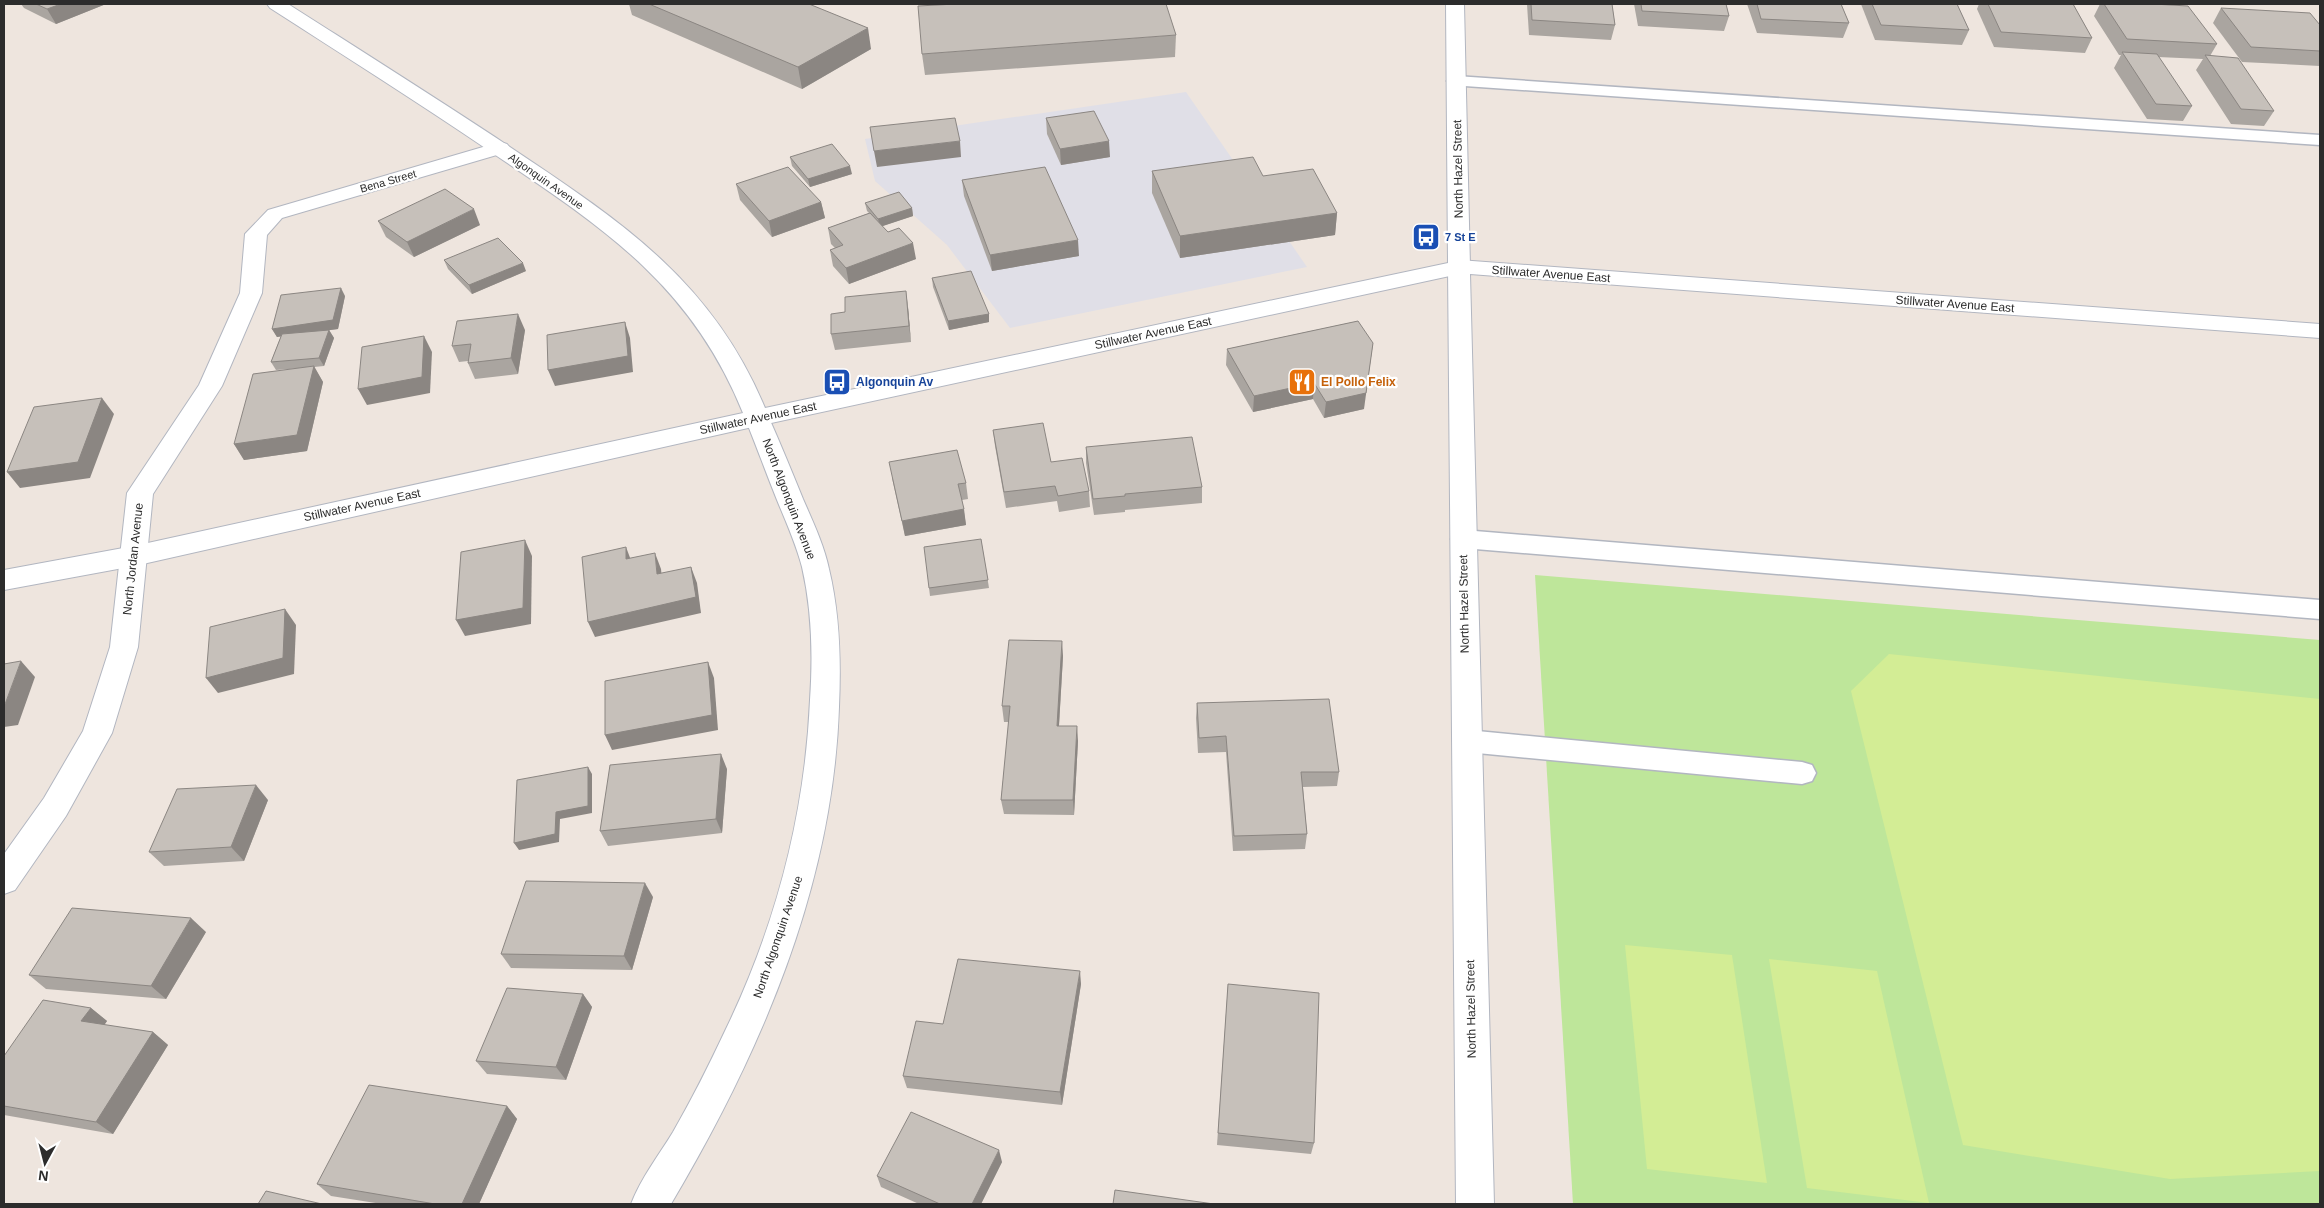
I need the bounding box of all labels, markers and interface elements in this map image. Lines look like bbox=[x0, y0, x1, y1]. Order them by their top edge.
street label: North Hazel Street bbox=[1450, 119, 1466, 218]
street label: Algonquin Avenue bbox=[506, 151, 586, 211]
street label: Bena Street bbox=[358, 167, 418, 195]
bus stop icon: 7 St E bbox=[1411, 222, 1441, 252]
place label: 7 St E bbox=[1445, 231, 1476, 243]
street label: Stillwater Avenue East bbox=[1491, 263, 1612, 285]
street label: Stillwater Avenue East bbox=[1895, 293, 2016, 315]
street label: Stillwater Avenue East bbox=[1093, 314, 1213, 352]
bus stop icon: Algonquin Av bbox=[822, 367, 852, 397]
restaurant icon: El Pollo Felix bbox=[1287, 367, 1317, 397]
place label: Algonquin Av bbox=[856, 375, 933, 389]
place label: El Pollo Felix bbox=[1321, 375, 1396, 389]
street label: Stillwater Avenue East bbox=[698, 399, 818, 437]
street label: North Algonquin Avenue bbox=[759, 436, 819, 562]
street label: Stillwater Avenue East bbox=[302, 486, 422, 524]
street label: North Jordan Avenue bbox=[120, 502, 146, 616]
street label: North Hazel Street bbox=[1456, 554, 1472, 653]
street label: North Algonquin Avenue bbox=[750, 874, 806, 1000]
street label: North Hazel Street bbox=[1463, 959, 1479, 1058]
north arrow bbox=[20, 1138, 70, 1188]
text: N bbox=[37, 1167, 49, 1184]

